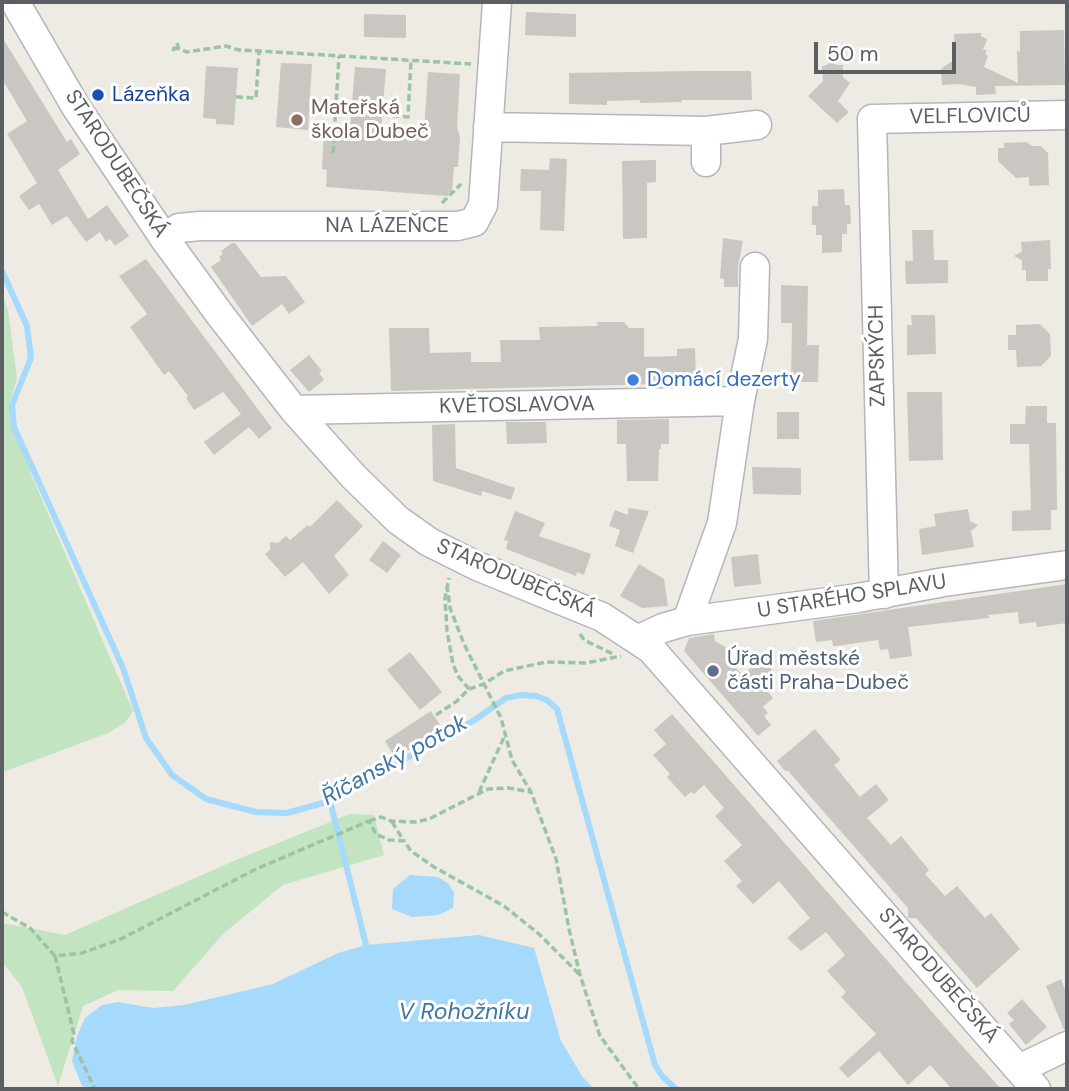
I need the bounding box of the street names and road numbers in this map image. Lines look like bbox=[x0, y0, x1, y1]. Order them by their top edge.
street label: STARODUBEČSKÁ bbox=[59, 86, 173, 242]
street label: VELFLOVICŮ bbox=[909, 103, 1031, 131]
street label: NA LÁZEŇCE bbox=[325, 213, 449, 239]
street label: ZAPSKÝCH bbox=[865, 305, 891, 407]
street label: KVĚTOSLAVOVA bbox=[439, 392, 595, 420]
street label: STARODUBEČSKÁ bbox=[432, 534, 600, 624]
street label: U STARÉHO SPLAVU bbox=[756, 570, 948, 624]
street label: STARODUBEČSKÁ bbox=[872, 903, 1004, 1049]

